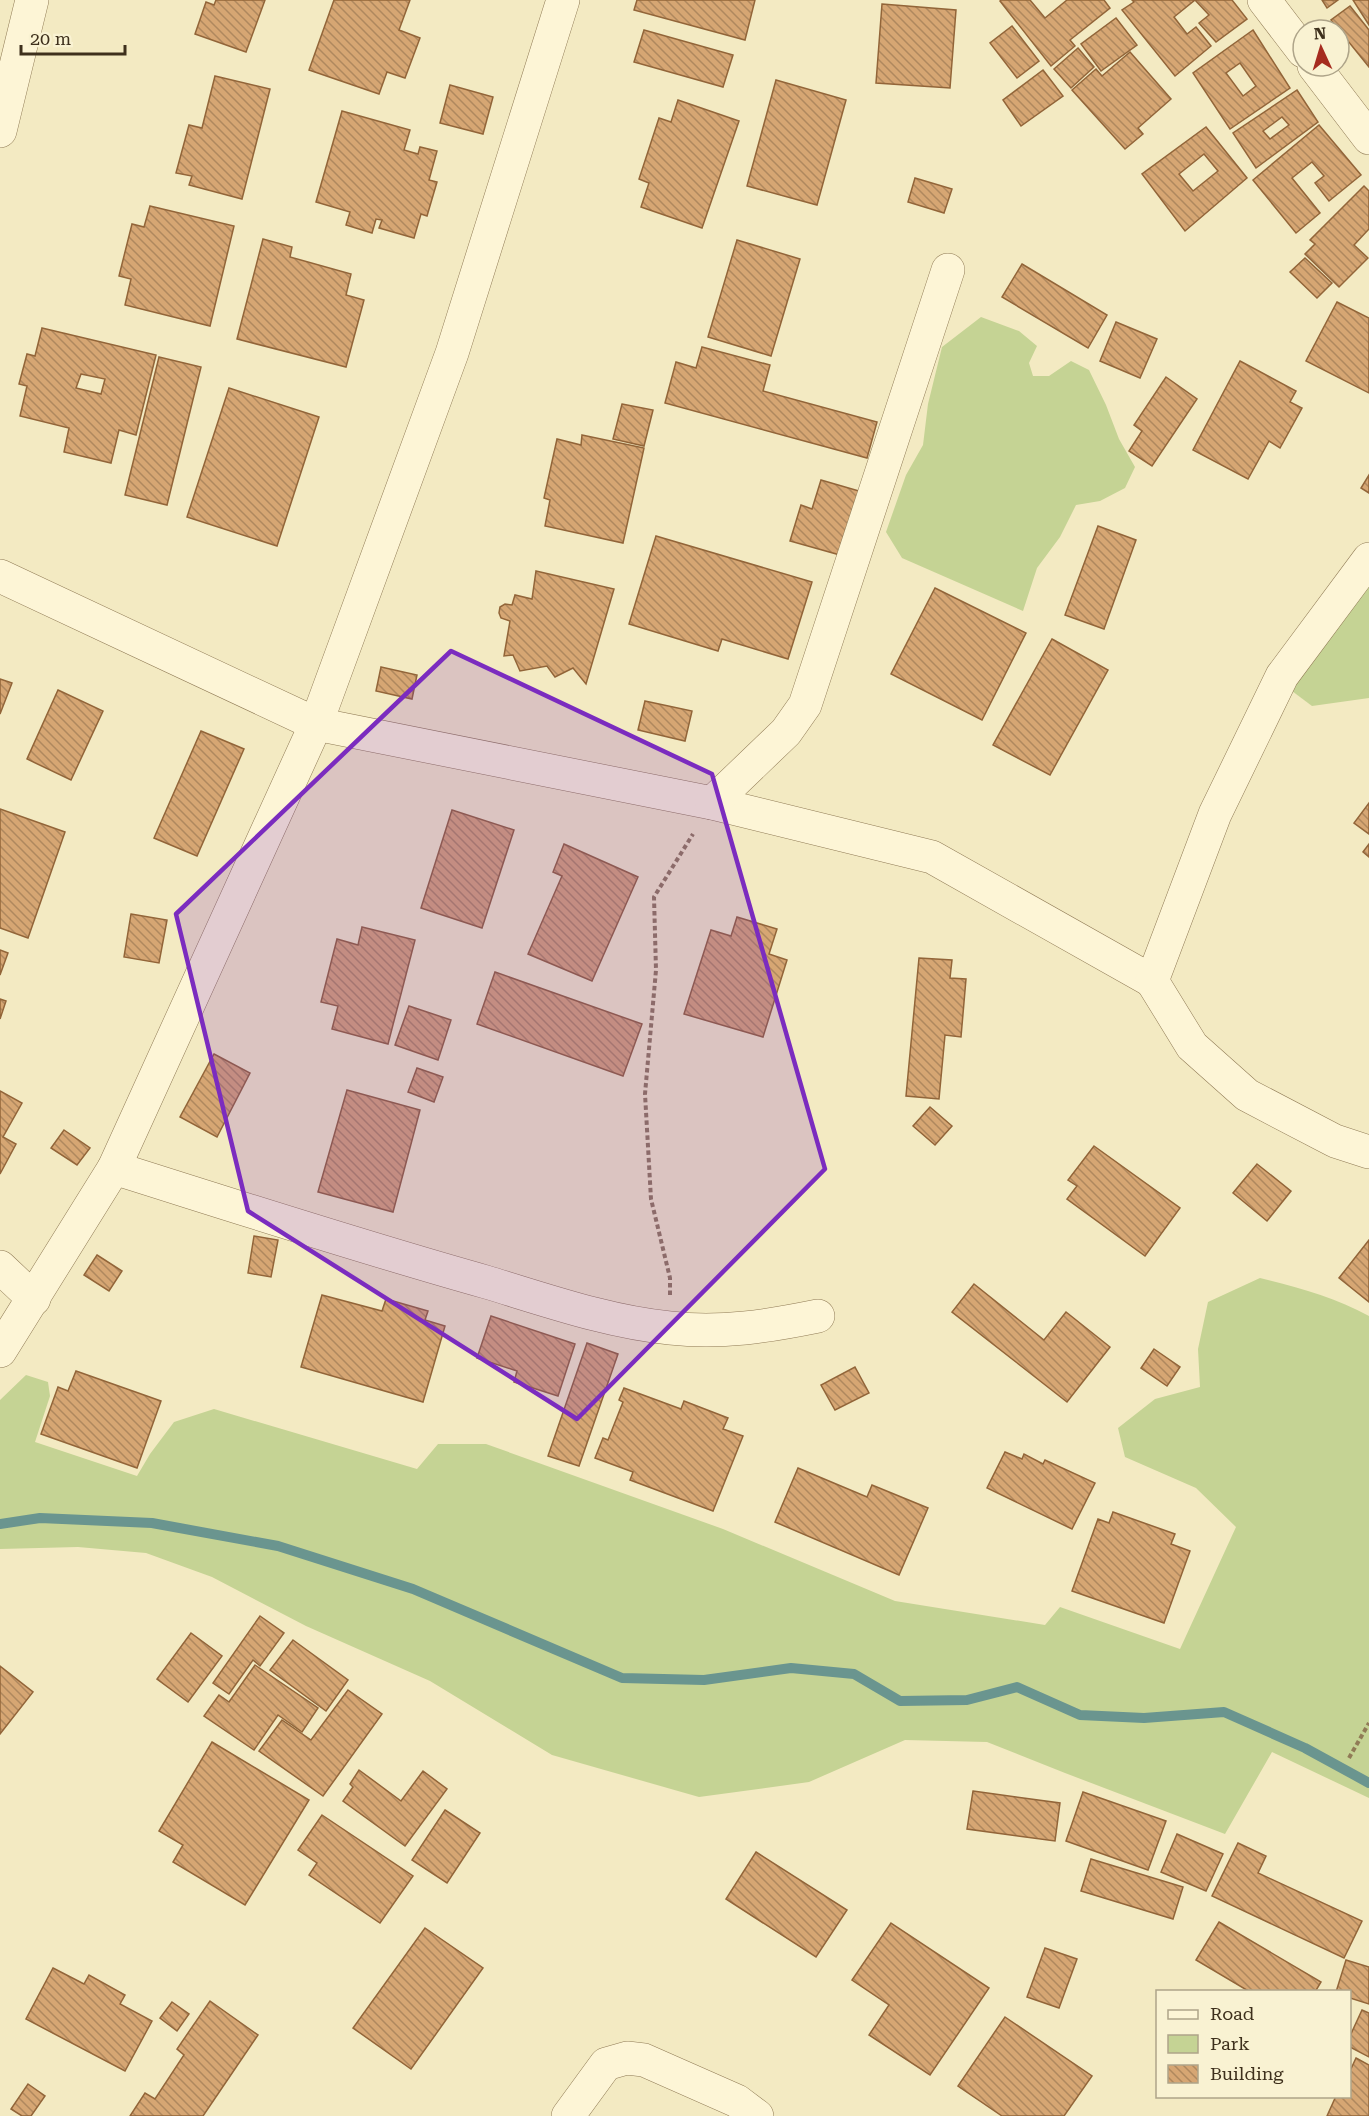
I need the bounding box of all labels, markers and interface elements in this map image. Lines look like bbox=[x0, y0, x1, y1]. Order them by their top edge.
scale bar bbox=[21, 18, 124, 56]
north arrow bbox=[1291, 18, 1351, 78]
text: N bbox=[1313, 24, 1327, 43]
text: 20 m bbox=[30, 28, 71, 49]
legend bbox=[1156, 1990, 1351, 2098]
text: Road bbox=[1210, 2003, 1255, 2024]
text: Park bbox=[1210, 2033, 1250, 2054]
text: Building bbox=[1210, 2063, 1284, 2084]

